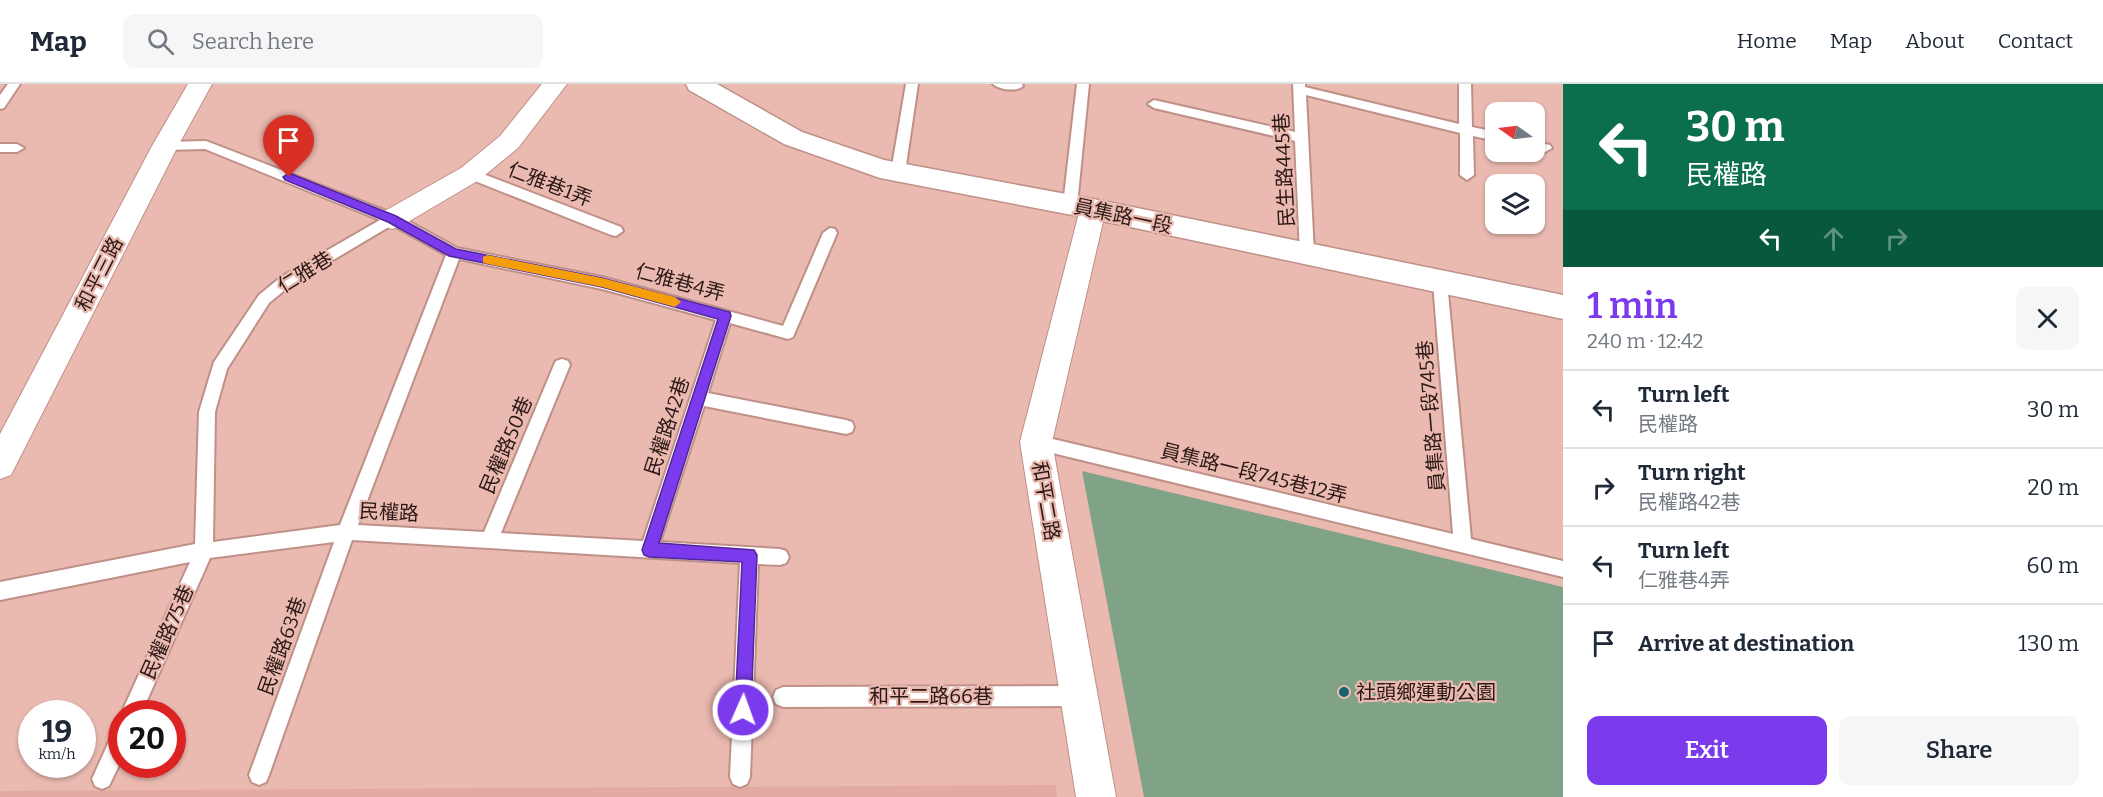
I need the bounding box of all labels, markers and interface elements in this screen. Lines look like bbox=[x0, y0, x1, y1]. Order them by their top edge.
search box bbox=[123, 14, 543, 68]
text: Map bbox=[30, 25, 87, 58]
icon: search bbox=[144, 25, 177, 58]
text: Search here bbox=[192, 28, 314, 55]
text: Home bbox=[1737, 28, 1797, 54]
text: Map bbox=[1830, 28, 1872, 54]
text: About bbox=[1905, 28, 1965, 54]
text: Contact bbox=[1998, 28, 2073, 54]
north arrow bbox=[1485, 102, 1545, 162]
map controls bbox=[1485, 102, 1545, 234]
text: 30 m bbox=[1686, 102, 1785, 152]
icon: left bbox=[1587, 108, 1665, 186]
street label: 民生路445巷 bbox=[1269, 112, 1299, 228]
pin bbox=[263, 115, 314, 177]
icon: arrive bbox=[272, 124, 305, 157]
street label: 仁雅巷1弄 bbox=[505, 157, 595, 211]
text: 民權路 bbox=[1686, 159, 1767, 191]
button: layers bbox=[1485, 174, 1545, 234]
street label: 員集路一段 bbox=[1072, 194, 1174, 238]
icon: left bbox=[1754, 222, 1787, 255]
icon: ahead bbox=[1817, 222, 1850, 255]
icon: right bbox=[1880, 222, 1913, 255]
street label: 和平三路 bbox=[70, 233, 128, 315]
street label: 仁雅巷 bbox=[273, 246, 337, 298]
street label: 仁雅巷4弄 bbox=[633, 259, 727, 305]
text: 1 min bbox=[1587, 284, 1678, 328]
button: close bbox=[2016, 287, 2079, 350]
text: 240 m · 12:42 bbox=[1587, 329, 1703, 353]
street label: 員集路一段745巷 bbox=[1412, 339, 1450, 493]
street label: 民權路42巷 bbox=[640, 374, 694, 478]
text: Turn left bbox=[1638, 381, 1730, 408]
street label: 民權路50巷 bbox=[475, 393, 537, 497]
icon: left bbox=[1587, 393, 1620, 426]
text: 30 m bbox=[2027, 396, 2079, 423]
text: 民權路 bbox=[1638, 412, 1698, 436]
street label: 員集路一段745巷12弄 bbox=[1158, 438, 1350, 508]
text: Turn right bbox=[1638, 459, 1746, 486]
street label: 和平二路 bbox=[1027, 460, 1065, 542]
icon: right bbox=[1587, 471, 1620, 504]
text: 20 m bbox=[2028, 474, 2079, 501]
text: 民權路42巷 bbox=[1638, 490, 1741, 514]
street label: 民權路 bbox=[358, 498, 420, 526]
text: Turn left bbox=[1638, 537, 1730, 564]
icon: left bbox=[1587, 549, 1620, 582]
text: 60 m bbox=[2027, 552, 2079, 579]
text: 仁雅巷4弄 bbox=[1638, 568, 1730, 592]
street label: 民權路75巷 bbox=[136, 581, 198, 683]
street label: 民權路63巷 bbox=[253, 594, 311, 698]
icon: arrive bbox=[1587, 627, 1620, 660]
text: Arrive at destination bbox=[1638, 630, 1854, 657]
text: 130 m bbox=[2018, 630, 2079, 657]
position arrow bbox=[711, 678, 775, 742]
place label: 社頭鄉運動公園 bbox=[1356, 680, 1496, 704]
street label: 和平二路66巷 bbox=[869, 684, 993, 708]
marker: 社頭鄉運動公園 bbox=[1337, 685, 1351, 699]
speed limit sign: 20 bbox=[108, 700, 186, 778]
text: 19 bbox=[42, 714, 72, 750]
button: Exit bbox=[1587, 716, 1827, 785]
button: Share bbox=[1839, 716, 2079, 785]
text: km/h bbox=[38, 745, 76, 763]

